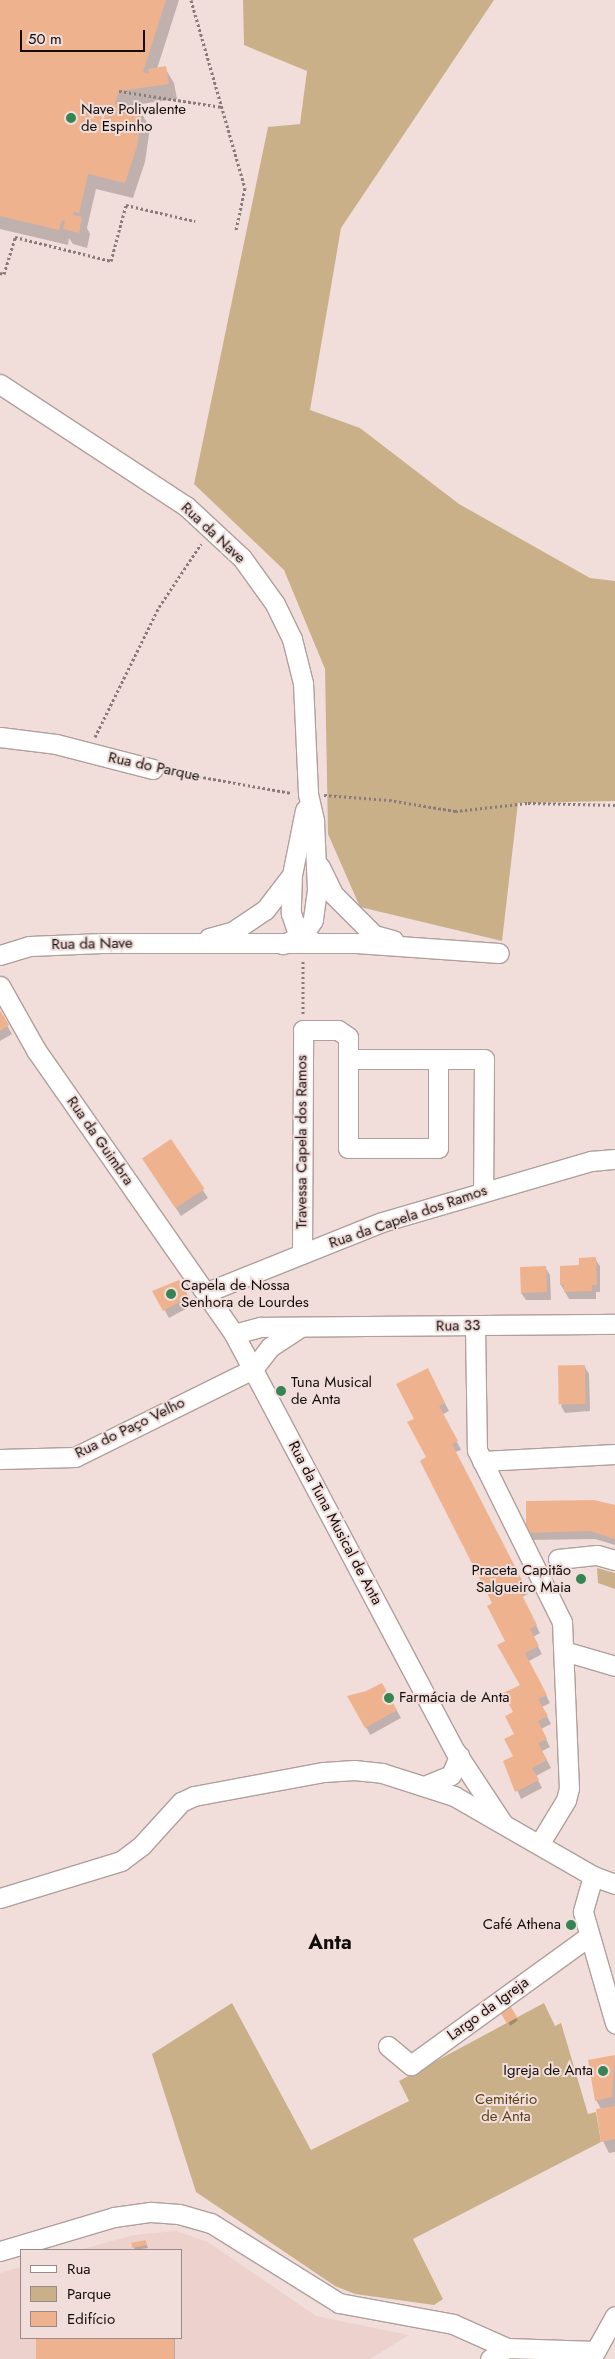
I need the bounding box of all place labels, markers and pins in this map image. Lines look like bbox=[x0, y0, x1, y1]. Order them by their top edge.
place label: Nave Polivalente de Espinho bbox=[81, 100, 186, 135]
marker: Nave Polivalente de Espinho bbox=[65, 112, 77, 124]
place label: Capela de Nossa Senhora de Lourdes bbox=[181, 1276, 309, 1311]
marker: Capela de Nossa Senhora de Lourdes bbox=[165, 1288, 177, 1300]
place label: Tuna Musical de Anta bbox=[291, 1373, 372, 1408]
marker: Tuna Musical de Anta bbox=[275, 1385, 287, 1397]
place label: Praceta Capitão Salgueiro Maia bbox=[472, 1561, 571, 1596]
marker: Praceta Capitão Salgueiro Maia bbox=[575, 1573, 587, 1585]
place label: Farmácia de Anta bbox=[399, 1689, 510, 1707]
marker: Farmácia de Anta bbox=[383, 1692, 395, 1704]
place label: Café Athena bbox=[483, 1916, 561, 1934]
marker: Café Athena bbox=[565, 1919, 577, 1931]
place label: Igreja de Anta bbox=[503, 2062, 593, 2080]
marker: Igreja de Anta bbox=[597, 2065, 609, 2077]

